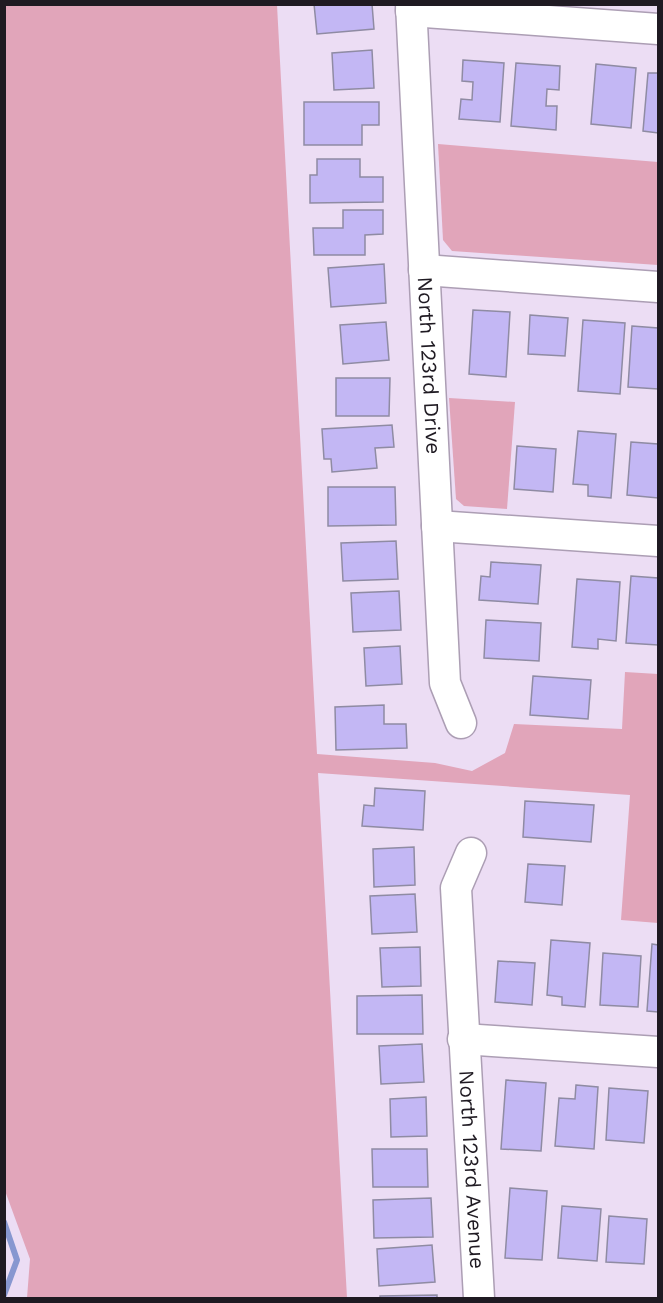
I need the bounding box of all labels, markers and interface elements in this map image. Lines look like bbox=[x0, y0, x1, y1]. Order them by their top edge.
street label: North 123rd Drive bbox=[413, 276, 447, 455]
street label: North 123rd Avenue bbox=[454, 1069, 490, 1270]

